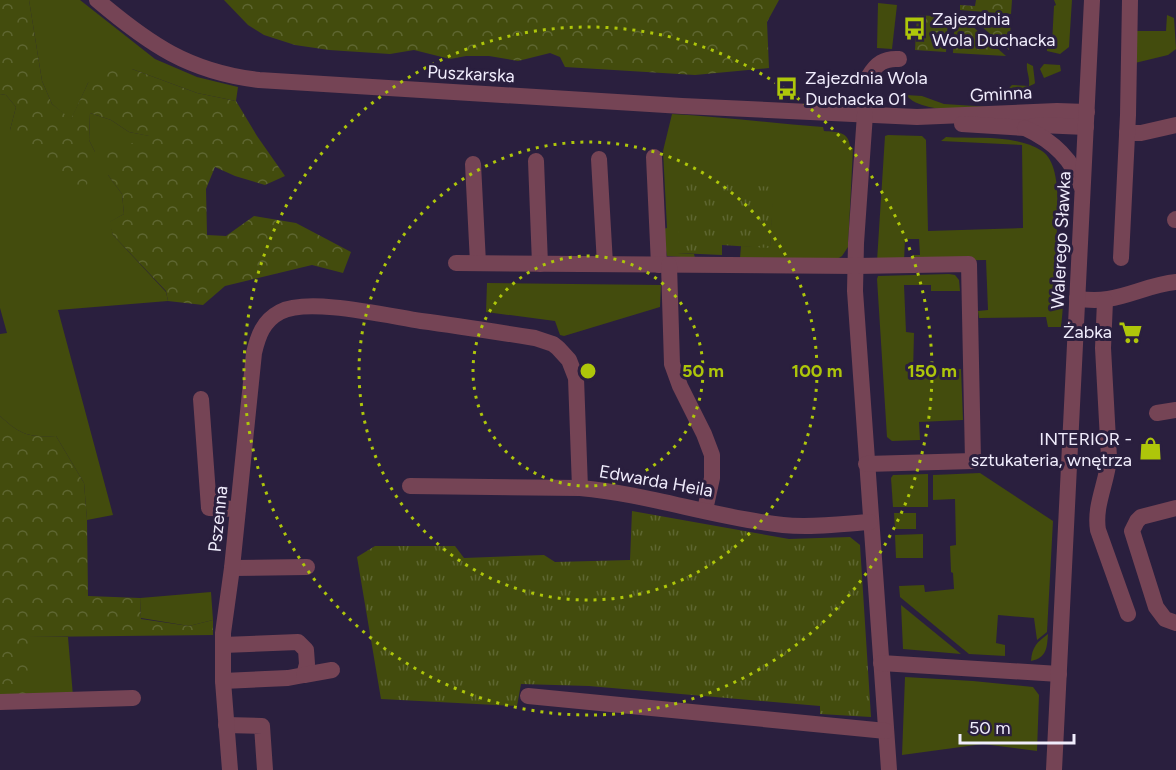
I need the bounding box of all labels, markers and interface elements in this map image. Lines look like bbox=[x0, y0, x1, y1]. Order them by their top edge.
place label: Zajezdnia Wola Duchacka bbox=[932, 8, 1055, 51]
bus stop icon: Zajezdnia Wola Duchacka bbox=[901, 16, 927, 42]
street label: Puszkarska bbox=[427, 61, 515, 87]
place label: Zajezdnia Wola Duchacka 01 bbox=[805, 67, 928, 110]
bus stop icon: Zajezdnia Wola Duchacka 01 bbox=[774, 75, 800, 101]
street label: Gminna bbox=[969, 81, 1033, 107]
street label: Walerego Sławka bbox=[1046, 171, 1076, 309]
supermarket icon: Żabka bbox=[1117, 319, 1143, 345]
place label: Żabka bbox=[1063, 321, 1112, 343]
text: 50 m bbox=[682, 360, 724, 382]
text: 100 m bbox=[792, 360, 842, 382]
text: 150 m bbox=[907, 360, 957, 382]
centre of rings bbox=[578, 361, 598, 381]
place label: INTERIOR - sztukateria, wnętrza bbox=[971, 428, 1132, 471]
shop icon: INTERIOR - sztukateria, wnętrza bbox=[1137, 436, 1163, 462]
street label: Edwarda Heila bbox=[597, 460, 715, 502]
street label: Pszenna bbox=[204, 485, 232, 553]
scale bar bbox=[960, 707, 1074, 745]
text: 50 m bbox=[969, 717, 1011, 739]

